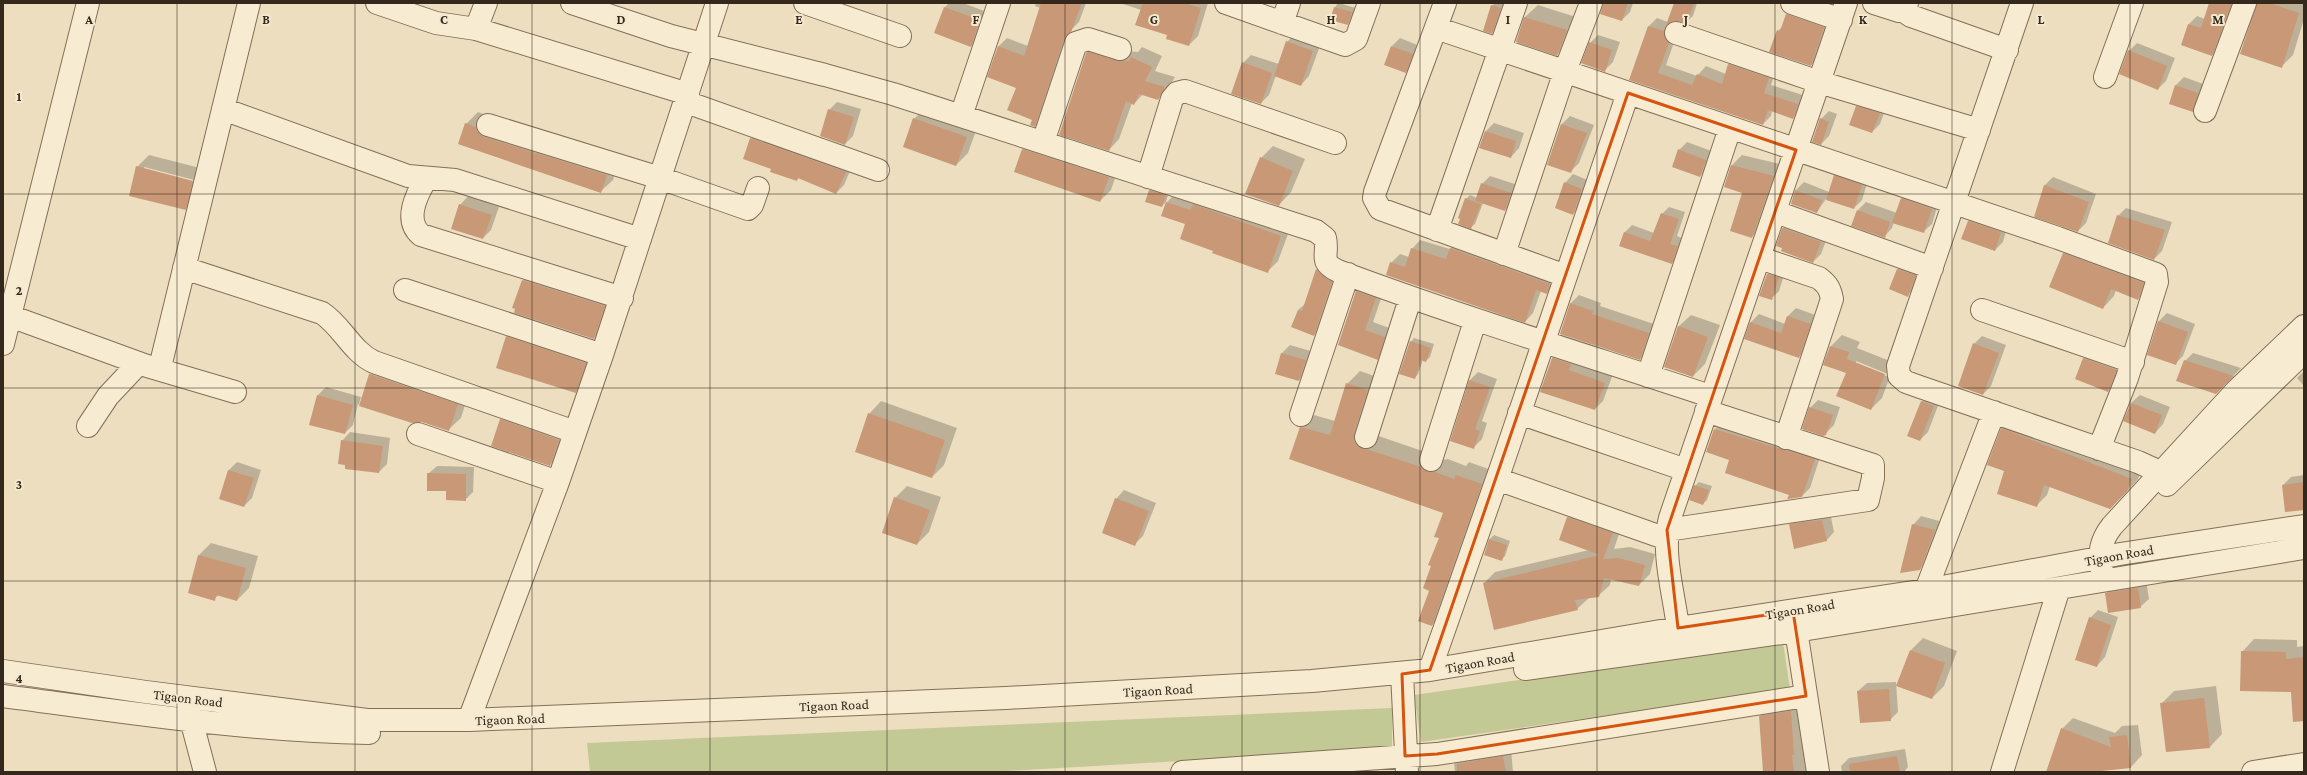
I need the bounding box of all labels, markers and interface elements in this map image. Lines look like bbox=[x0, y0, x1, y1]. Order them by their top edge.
text: A bbox=[84, 12, 93, 27]
text: B bbox=[262, 12, 270, 27]
text: C bbox=[440, 12, 448, 27]
text: D bbox=[617, 12, 626, 27]
text: E bbox=[795, 12, 803, 27]
text: F bbox=[973, 12, 980, 27]
text: G bbox=[1150, 12, 1158, 27]
text: H bbox=[1327, 12, 1336, 27]
text: I bbox=[1506, 12, 1510, 27]
text: J bbox=[1682, 12, 1688, 27]
text: K bbox=[1859, 12, 1868, 27]
text: L bbox=[2038, 12, 2045, 27]
text: M bbox=[2212, 12, 2224, 27]
text: 1 bbox=[17, 89, 22, 104]
text: 2 bbox=[16, 283, 23, 298]
text: 3 bbox=[16, 477, 22, 492]
street label: Tigaon Road bbox=[2083, 541, 2155, 569]
street label: Tigaon Road bbox=[1764, 596, 1836, 622]
street label: Tigaon Road bbox=[1444, 648, 1516, 676]
text: 4 bbox=[15, 671, 23, 686]
street label: Tigaon Road bbox=[1123, 680, 1194, 700]
street label: Tigaon Road bbox=[152, 686, 224, 710]
street label: Tigaon Road bbox=[799, 696, 870, 714]
street label: Tigaon Road bbox=[475, 710, 546, 728]

